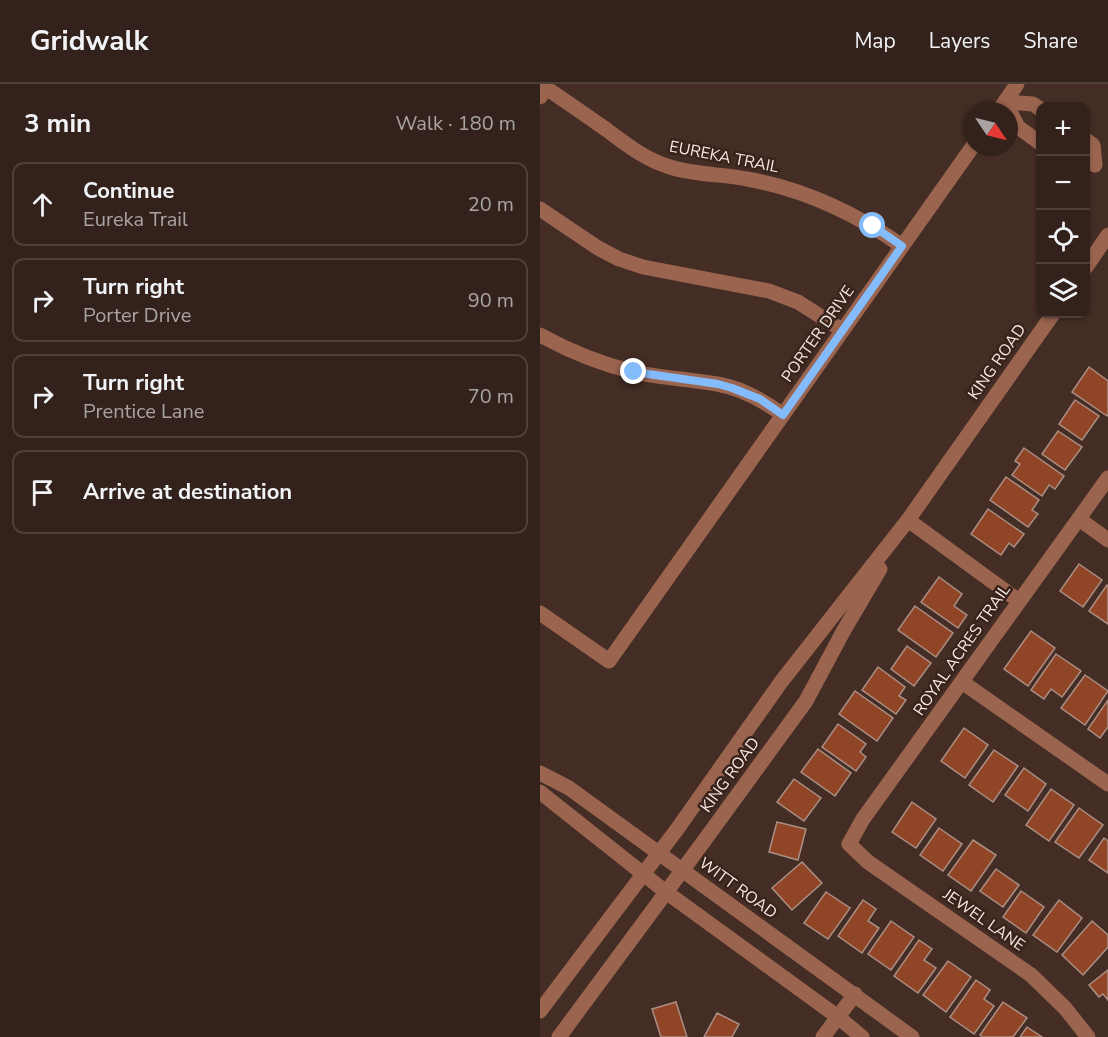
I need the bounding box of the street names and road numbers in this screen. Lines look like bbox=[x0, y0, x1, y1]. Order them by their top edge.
street label: EUREKA TRAIL bbox=[667, 136, 781, 178]
street label: PORTER DRIVE bbox=[776, 281, 860, 387]
street label: KING ROAD bbox=[963, 320, 1031, 404]
street label: ROYAL ACRES TRAIL bbox=[908, 580, 1016, 720]
street label: KING ROAD bbox=[695, 733, 765, 817]
street label: WITT ROAD bbox=[695, 852, 781, 924]
street label: JEWEL LANE bbox=[938, 883, 1029, 956]

